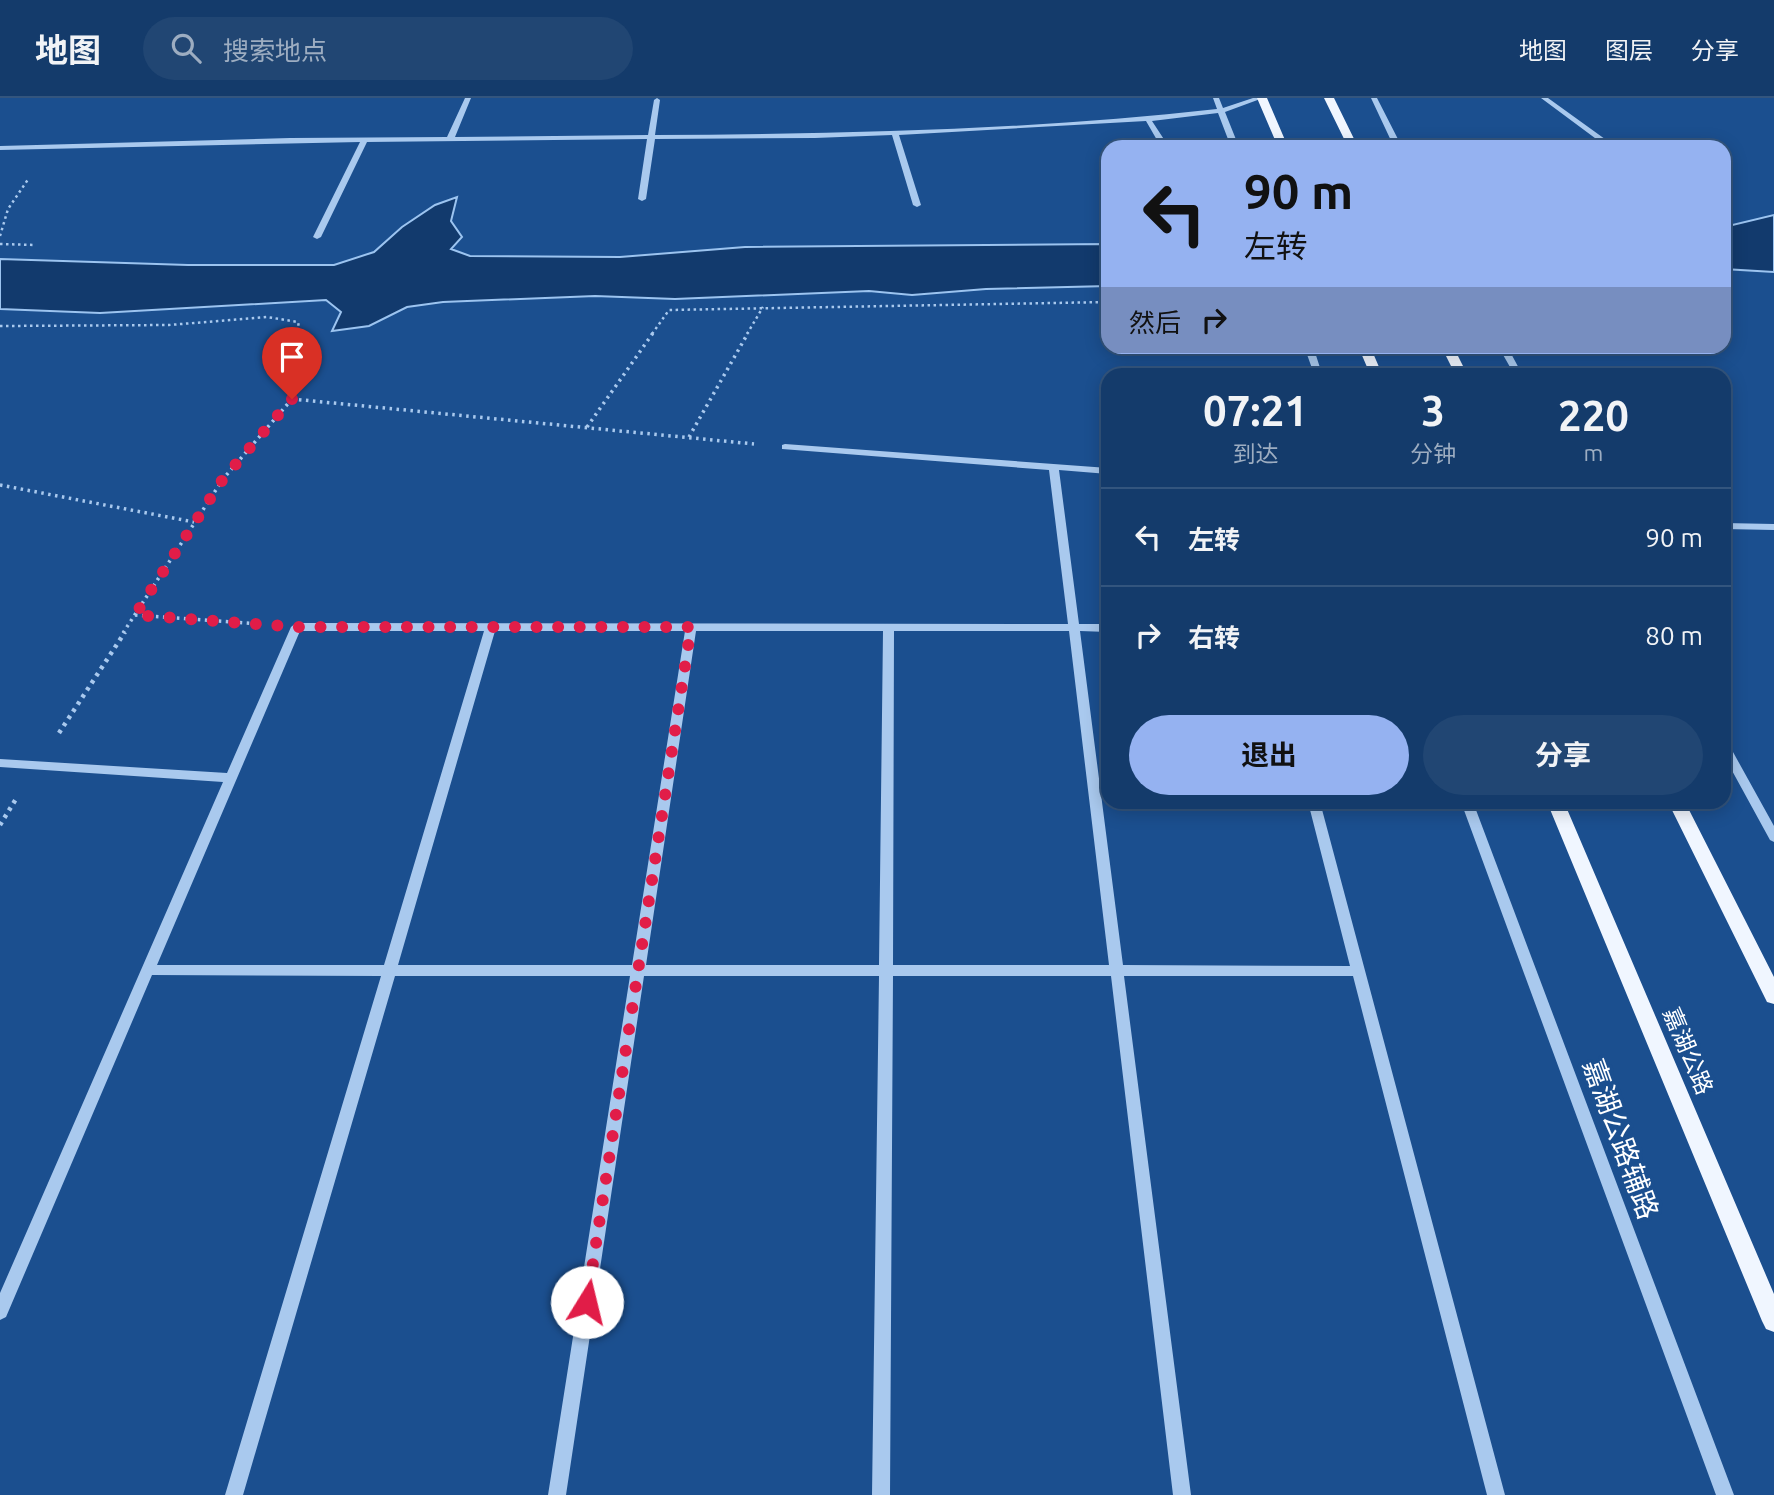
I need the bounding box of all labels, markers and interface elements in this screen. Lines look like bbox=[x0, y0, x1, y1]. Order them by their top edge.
search box bbox=[143, 17, 633, 80]
icon: search bbox=[167, 29, 205, 67]
text: 地图 bbox=[35, 31, 101, 68]
text: 搜索地点 bbox=[223, 36, 327, 65]
text: 地图 bbox=[1519, 37, 1567, 64]
text: 图层 bbox=[1605, 37, 1653, 64]
text: 分享 bbox=[1691, 37, 1739, 64]
text: 90 m bbox=[1244, 163, 1353, 218]
icon: left bbox=[1129, 168, 1220, 259]
text: 左转 bbox=[1244, 228, 1308, 264]
icon: right bbox=[1195, 301, 1233, 339]
text: 然后 bbox=[1129, 308, 1181, 337]
pin bbox=[262, 327, 322, 399]
icon: arrive bbox=[273, 338, 311, 376]
text: 07:21 bbox=[1203, 387, 1308, 434]
text: 3 bbox=[1421, 387, 1445, 434]
text: 220 bbox=[1558, 392, 1629, 439]
text: m bbox=[1584, 440, 1603, 465]
text: 到达 bbox=[1233, 441, 1279, 466]
text: 分钟 bbox=[1410, 441, 1456, 466]
icon: left bbox=[1129, 518, 1167, 556]
text: 90 m bbox=[1645, 523, 1703, 552]
text: 左转 bbox=[1188, 525, 1240, 554]
icon: right bbox=[1129, 616, 1167, 654]
text: 80 m bbox=[1645, 621, 1703, 650]
text: 右转 bbox=[1188, 623, 1240, 652]
button: 退出 bbox=[1129, 715, 1409, 795]
button: 分享 bbox=[1423, 715, 1703, 795]
street label: 嘉湖公路 bbox=[1659, 1004, 1718, 1098]
street label: 嘉湖公路辅路 bbox=[1578, 1055, 1665, 1223]
position arrow bbox=[550, 1265, 624, 1339]

